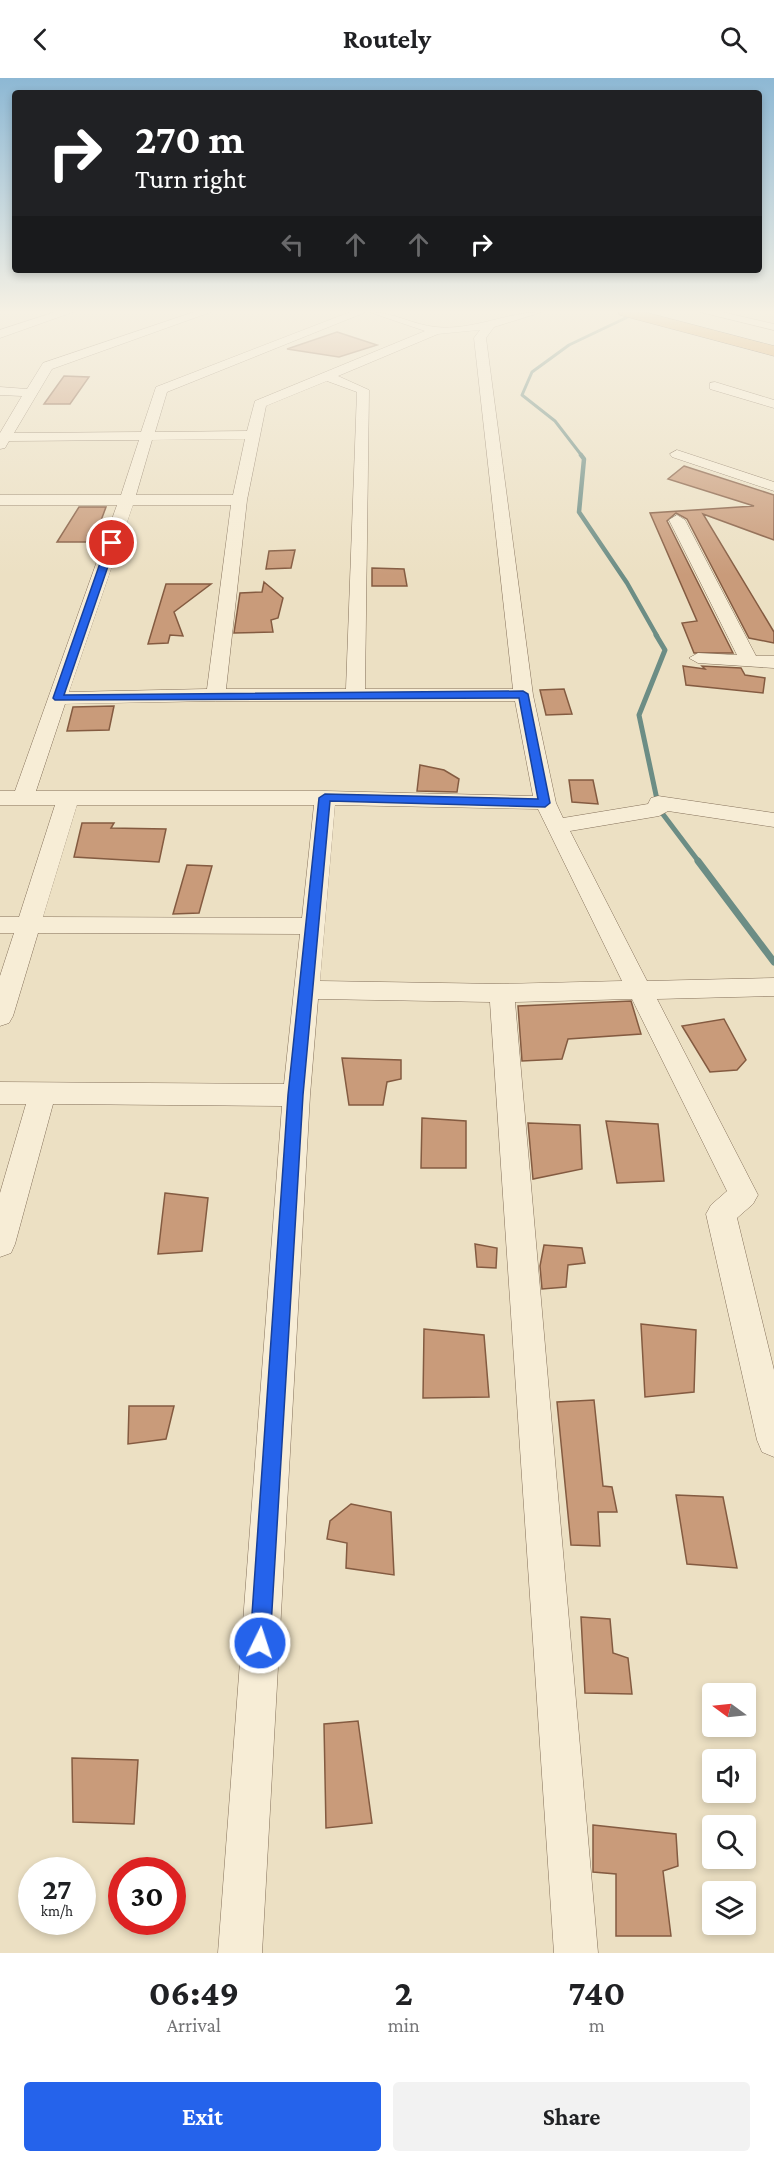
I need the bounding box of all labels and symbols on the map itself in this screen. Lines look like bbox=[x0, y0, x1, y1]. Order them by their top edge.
pin bbox=[86, 517, 137, 568]
position arrow bbox=[228, 1611, 292, 1675]
north arrow bbox=[702, 1683, 756, 1737]
speed limit sign: 30 bbox=[108, 1857, 186, 1935]

